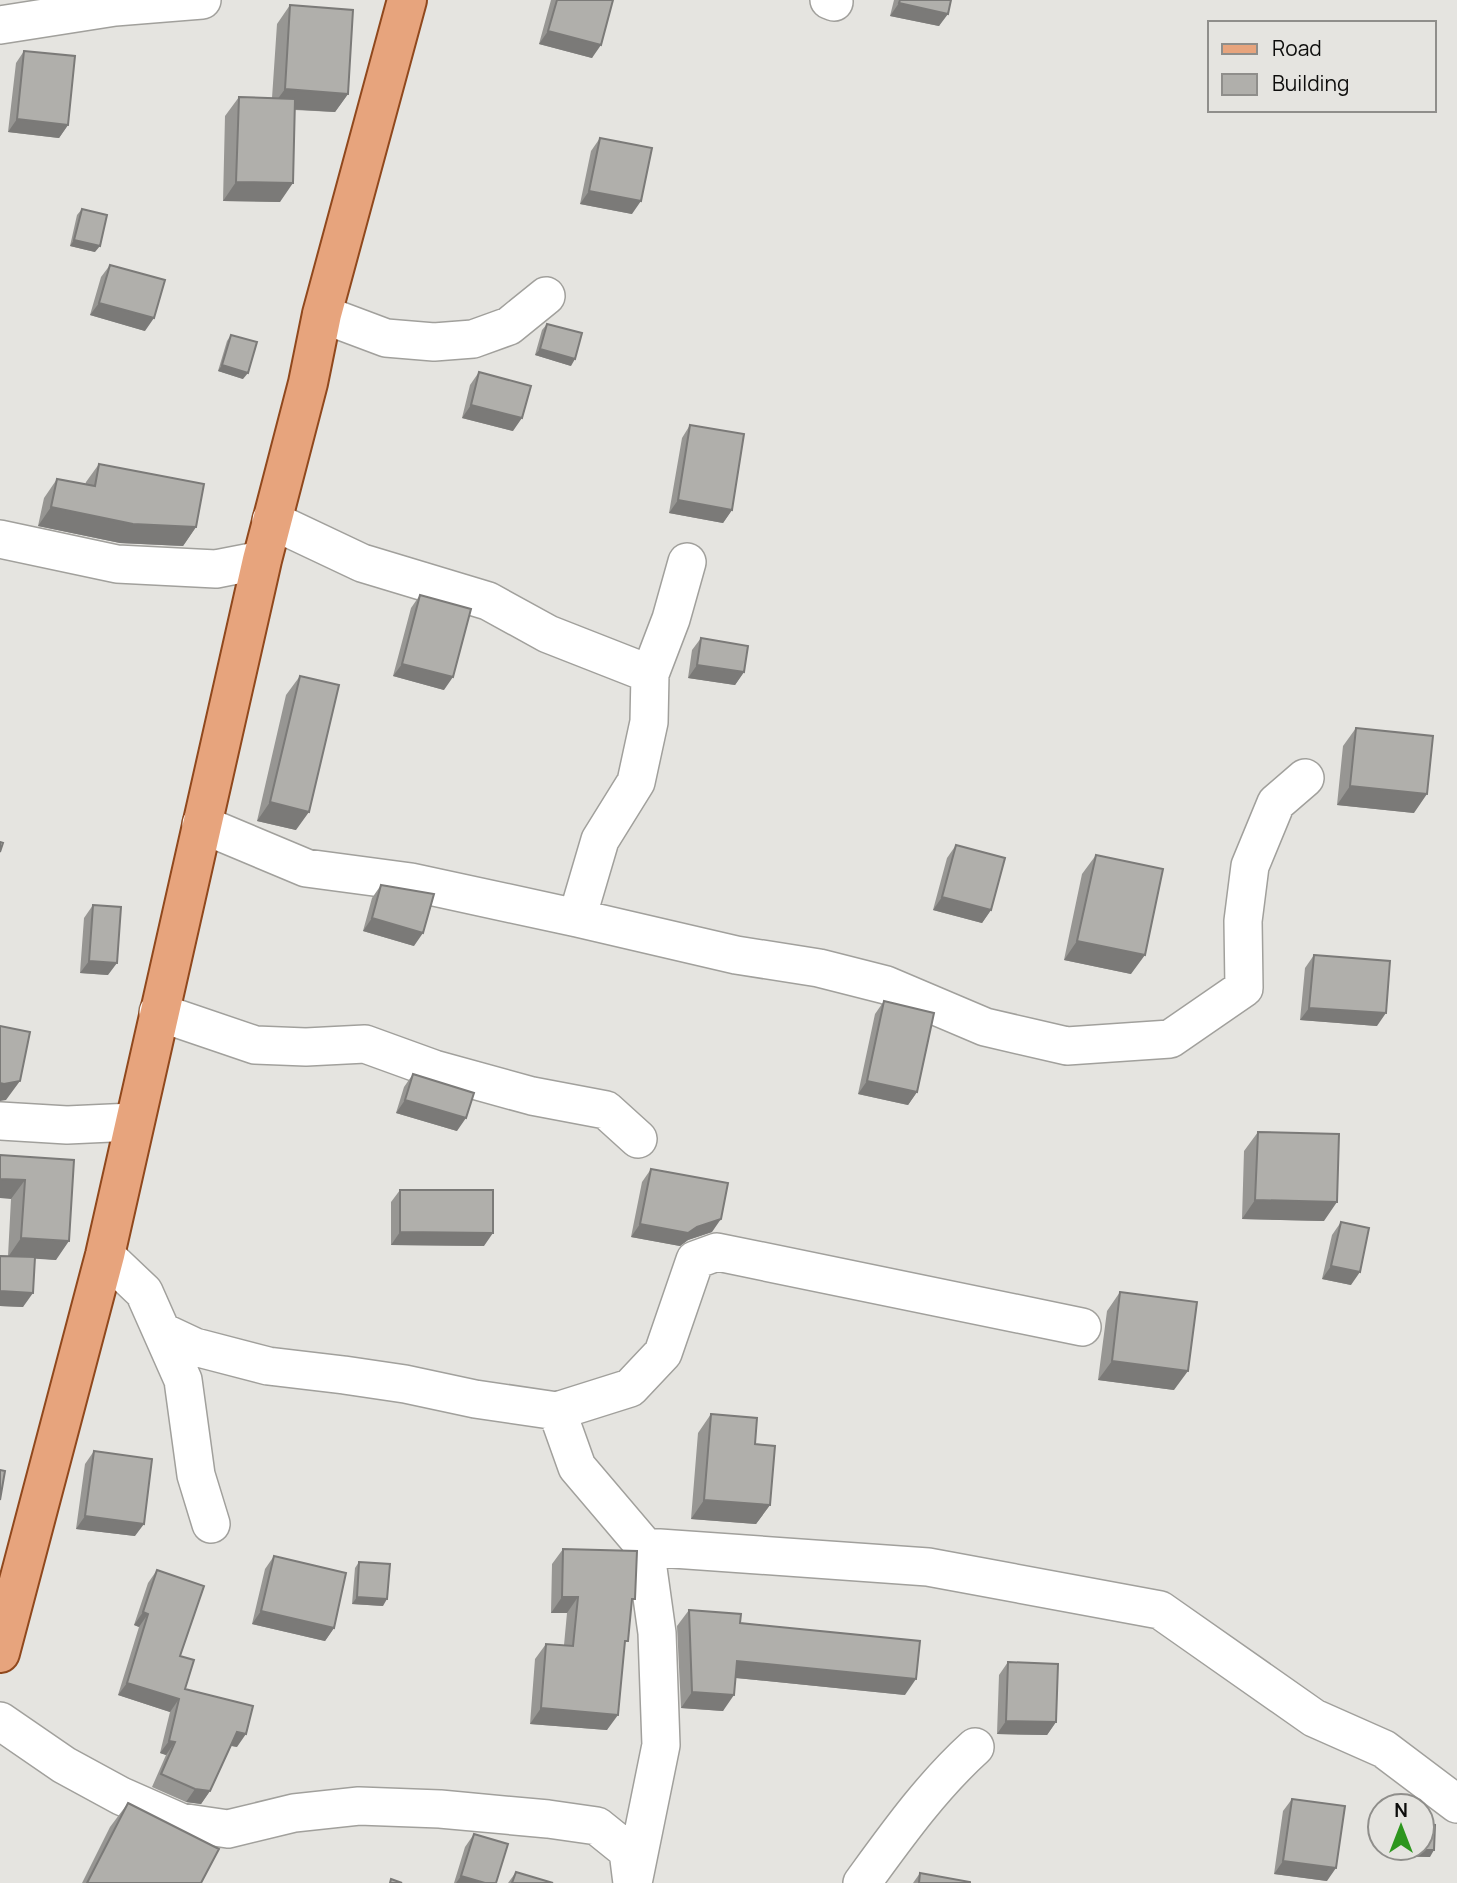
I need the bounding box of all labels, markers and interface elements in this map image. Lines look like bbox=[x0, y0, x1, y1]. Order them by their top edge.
legend bbox=[1208, 21, 1436, 112]
text: Road bbox=[1272, 34, 1322, 62]
text: Building bbox=[1272, 69, 1349, 97]
north arrow bbox=[1366, 1792, 1436, 1862]
text: N bbox=[1394, 1797, 1408, 1823]

